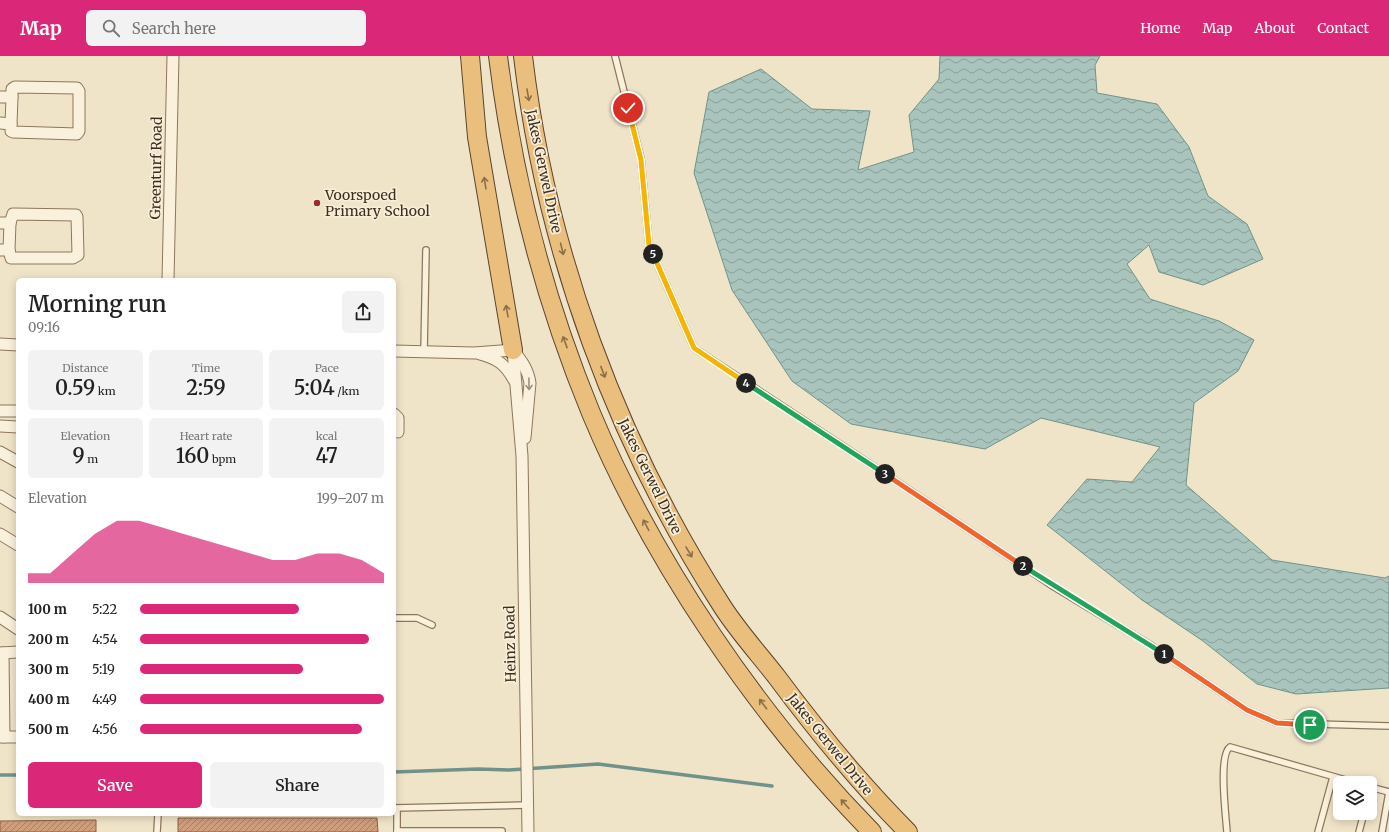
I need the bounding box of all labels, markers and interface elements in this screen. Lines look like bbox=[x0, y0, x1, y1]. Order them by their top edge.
search box bbox=[86, 10, 366, 46]
text: Map bbox=[20, 16, 62, 40]
icon: search bbox=[100, 17, 122, 39]
text: Search here bbox=[132, 19, 216, 38]
text: Home bbox=[1140, 19, 1181, 37]
text: Map bbox=[1203, 19, 1232, 37]
text: About bbox=[1254, 19, 1295, 37]
text: Contact bbox=[1317, 19, 1369, 37]
one-way arrow bbox=[524, 88, 532, 101]
pin bbox=[611, 91, 645, 125]
icon: check bbox=[617, 97, 639, 119]
street label: Jakes Gerwel Drive bbox=[522, 107, 566, 234]
street label: Greenturf Road bbox=[146, 116, 166, 220]
one-way arrow bbox=[481, 177, 489, 190]
place label: Voorspoed Primary School bbox=[324, 186, 430, 220]
marker: Voorspoed Primary School bbox=[312, 198, 322, 208]
one-way arrow bbox=[558, 242, 566, 255]
pin: 5 bbox=[643, 244, 663, 264]
text: 5 bbox=[650, 247, 656, 261]
text: Morning run bbox=[28, 290, 167, 318]
button: share bbox=[342, 291, 384, 333]
one-way arrow bbox=[503, 305, 511, 318]
text: 09:16 bbox=[28, 319, 60, 336]
one-way arrow bbox=[560, 337, 568, 349]
text: Distance bbox=[62, 361, 108, 375]
text: Time bbox=[192, 361, 220, 375]
text: Pace bbox=[315, 361, 339, 375]
one-way arrow bbox=[599, 366, 607, 378]
pin: 4 bbox=[736, 373, 756, 393]
text: 0.59 bbox=[55, 375, 95, 400]
text: 2:59 bbox=[186, 375, 226, 400]
text: 5:04 bbox=[294, 375, 335, 400]
text: 4 bbox=[743, 376, 750, 390]
one-way arrow bbox=[525, 377, 533, 390]
text: km bbox=[95, 384, 116, 398]
text: /km bbox=[335, 384, 359, 398]
street label: Jakes Gerwel Drive bbox=[614, 415, 686, 537]
text: Elevation bbox=[60, 429, 110, 443]
text: Heart rate bbox=[180, 429, 232, 443]
text: kcal bbox=[316, 429, 337, 443]
text: 9 bbox=[72, 443, 85, 468]
text: 160 bbox=[176, 443, 209, 468]
text: 47 bbox=[316, 443, 338, 468]
text: m bbox=[85, 452, 98, 466]
text: bpm bbox=[209, 452, 236, 466]
pin: 3 bbox=[875, 464, 895, 484]
text: 3 bbox=[882, 467, 888, 481]
text: Elevation bbox=[28, 490, 87, 507]
text: 199–207 m bbox=[317, 490, 384, 507]
one-way arrow bbox=[642, 519, 649, 531]
one-way arrow bbox=[686, 546, 694, 558]
pin: 2 bbox=[1013, 556, 1033, 576]
text: 2 bbox=[1020, 559, 1026, 573]
text: 100 m bbox=[28, 601, 67, 618]
text: 5:22 bbox=[92, 601, 117, 618]
street label: Heinz Road bbox=[500, 605, 520, 683]
text: 200 m bbox=[28, 631, 69, 648]
text: 4:54 bbox=[92, 631, 118, 648]
pin: 1 bbox=[1154, 644, 1174, 664]
text: 1 bbox=[1161, 647, 1167, 661]
text: 300 m bbox=[28, 661, 69, 678]
text: 5:19 bbox=[92, 661, 115, 678]
street label: Jakes Gerwel Drive bbox=[783, 689, 877, 799]
text: 400 m bbox=[28, 691, 70, 708]
text: 4:49 bbox=[92, 691, 117, 708]
one-way arrow bbox=[758, 698, 767, 709]
pin bbox=[1293, 708, 1327, 742]
icon: arrive bbox=[1299, 714, 1321, 736]
text: 500 m bbox=[28, 721, 69, 738]
text: 4:56 bbox=[92, 721, 117, 738]
button: Save bbox=[28, 762, 202, 808]
button: Share bbox=[210, 762, 384, 808]
map controls bbox=[1333, 776, 1377, 820]
button: layers bbox=[1333, 776, 1377, 820]
one-way arrow bbox=[841, 799, 850, 809]

